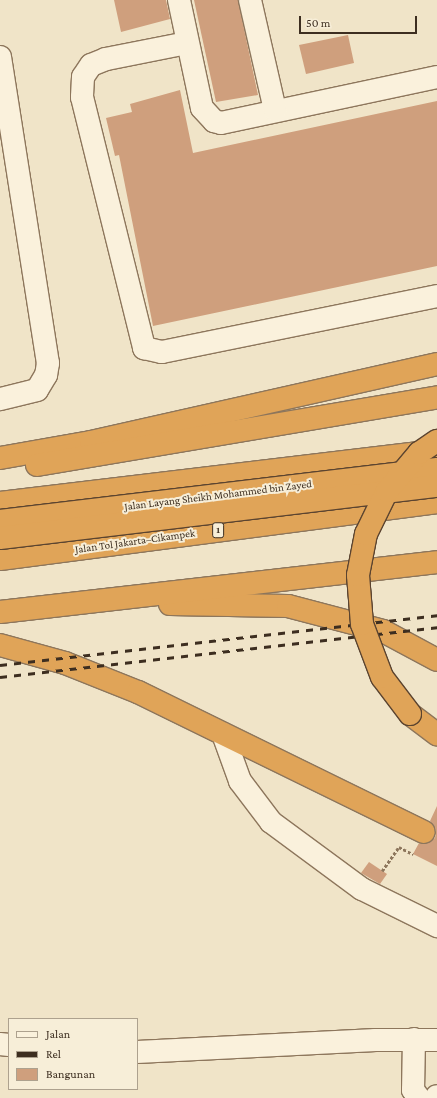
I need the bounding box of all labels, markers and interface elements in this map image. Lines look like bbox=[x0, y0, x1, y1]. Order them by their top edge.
scale bar bbox=[301, 8, 419, 34]
text: 50 m bbox=[306, 16, 330, 30]
street label: Jalan Layang Sheikh Mohammed bin Zayed bbox=[123, 477, 313, 513]
road number: 1 bbox=[212, 522, 224, 538]
street label: Jalan Tol Jakarta–Cikampek bbox=[74, 526, 196, 556]
legend bbox=[8, 1018, 138, 1090]
text: Jalan bbox=[46, 1027, 70, 1041]
text: Rel bbox=[46, 1047, 61, 1061]
text: Bangunan bbox=[46, 1067, 95, 1081]

